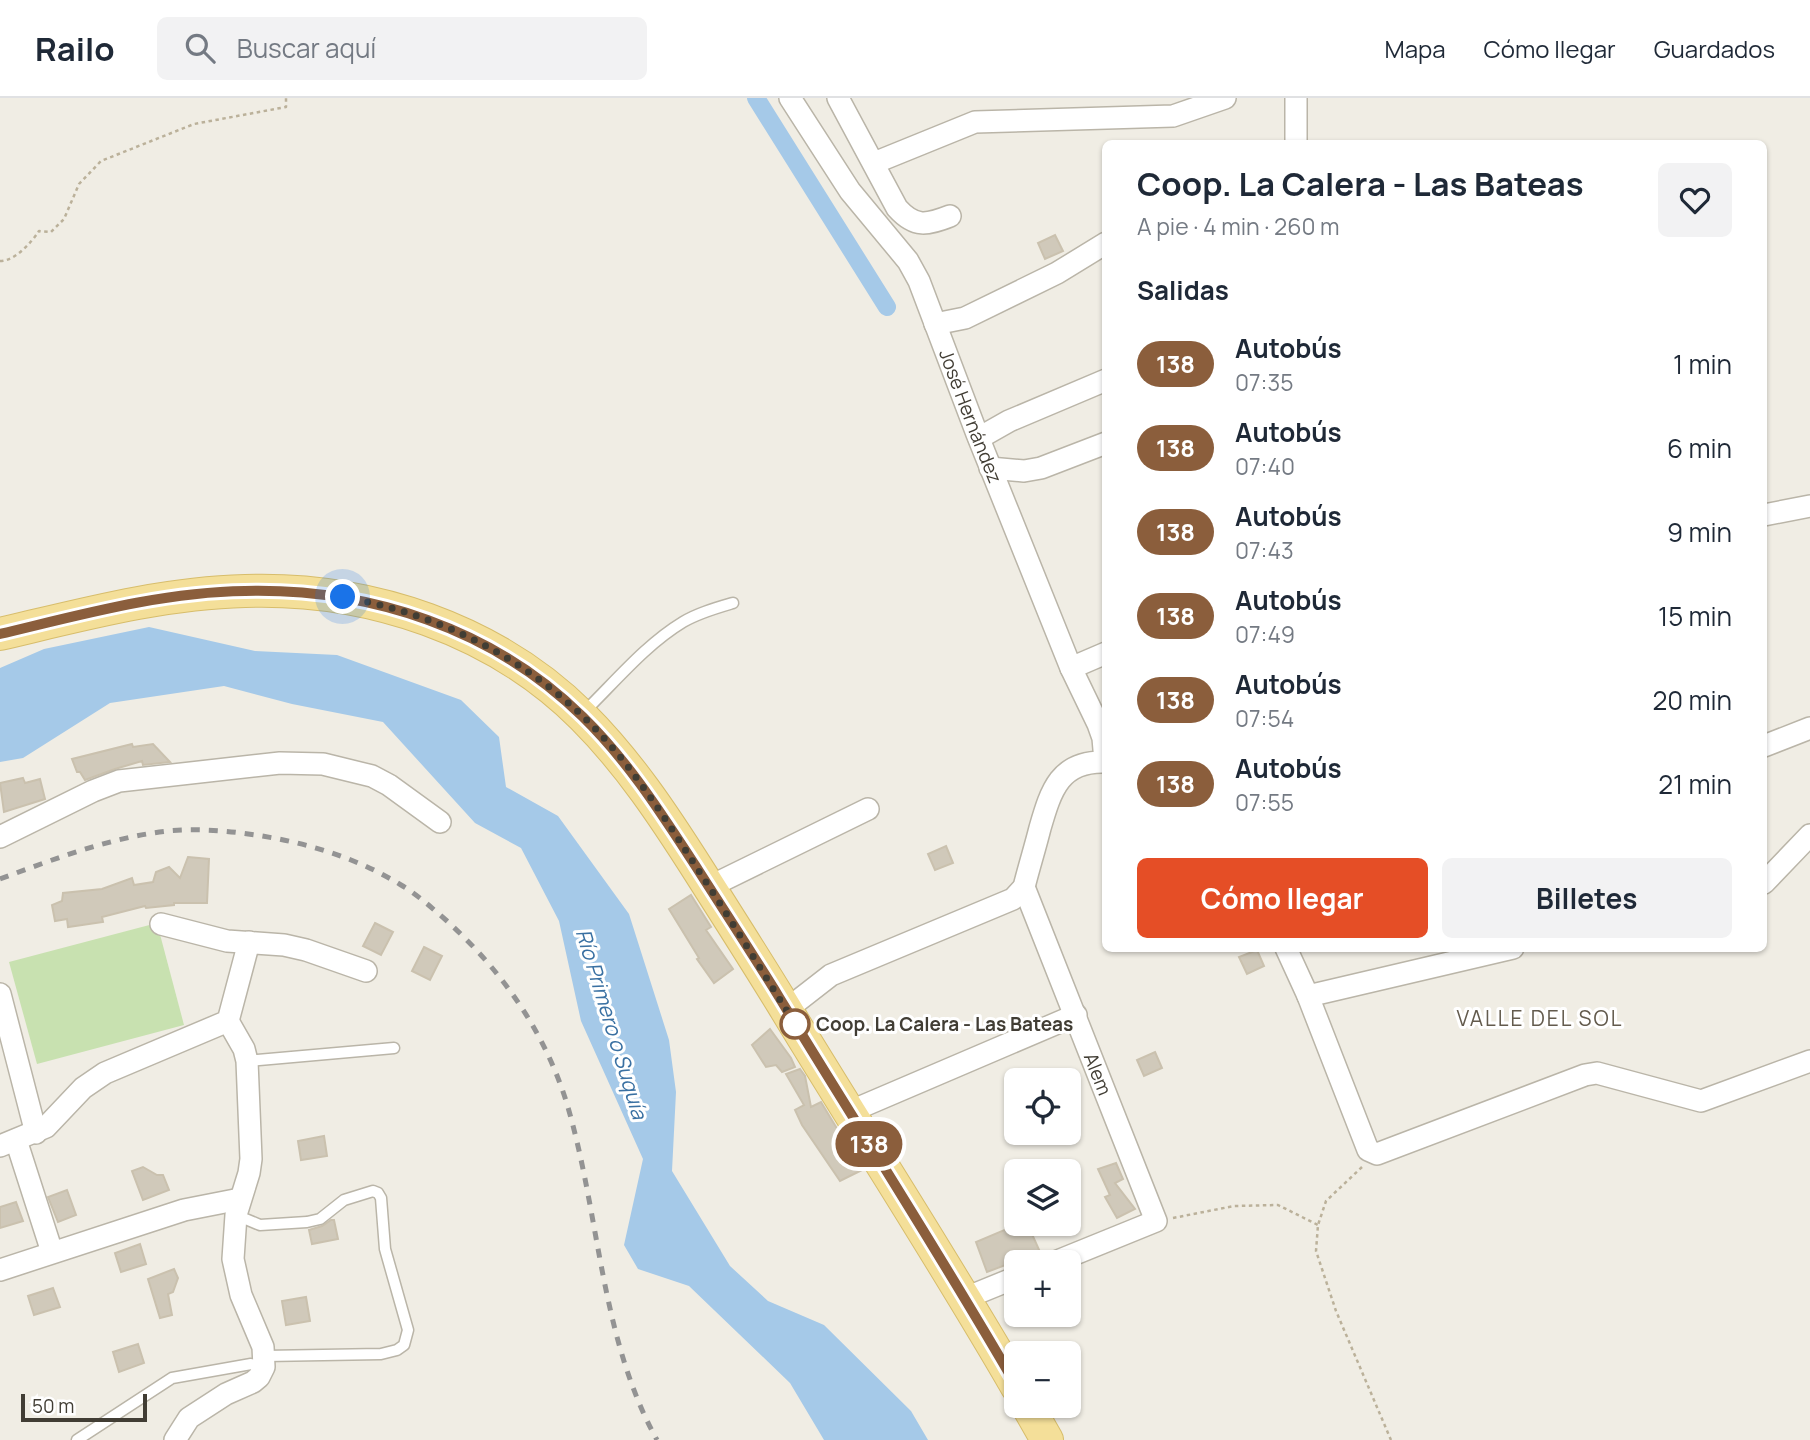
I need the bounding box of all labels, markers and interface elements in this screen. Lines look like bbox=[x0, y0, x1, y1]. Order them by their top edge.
search box bbox=[157, 17, 647, 80]
text: Railo bbox=[35, 26, 115, 71]
icon: search bbox=[181, 29, 219, 67]
text: Buscar aquí bbox=[237, 30, 376, 66]
text: Mapa bbox=[1385, 32, 1446, 65]
text: Cómo llegar bbox=[1484, 32, 1616, 65]
text: Guardados bbox=[1654, 32, 1775, 65]
text: Coop. La Calera - Las Bateas bbox=[1137, 161, 1584, 206]
button: heart bbox=[1658, 163, 1732, 237]
text: A pie · 4 min · 260 m bbox=[1137, 210, 1340, 242]
text: Salidas bbox=[1137, 272, 1229, 308]
text: Autobús bbox=[1235, 330, 1342, 366]
street label: José Hernández bbox=[933, 345, 1008, 487]
text: 1 min bbox=[1673, 346, 1732, 382]
text: 138 bbox=[1156, 347, 1195, 380]
text: 07:35 bbox=[1235, 366, 1293, 398]
text: Autobús bbox=[1235, 414, 1342, 450]
text: 6 min bbox=[1667, 430, 1732, 466]
text: 138 bbox=[1156, 431, 1195, 464]
text: 07:40 bbox=[1235, 450, 1295, 482]
text: Autobús bbox=[1235, 498, 1342, 534]
text: 9 min bbox=[1667, 514, 1732, 550]
text: 138 bbox=[1156, 515, 1195, 548]
text: 07:43 bbox=[1235, 534, 1294, 566]
your location bbox=[325, 579, 360, 614]
text: Autobús bbox=[1235, 582, 1342, 618]
text: 15 min bbox=[1658, 598, 1732, 634]
text: 138 bbox=[1156, 599, 1195, 632]
text: 07:49 bbox=[1235, 618, 1295, 650]
text: Autobús bbox=[1235, 666, 1342, 702]
text: 20 min bbox=[1653, 682, 1732, 718]
text: 138 bbox=[1156, 683, 1195, 716]
text: 07:54 bbox=[1235, 702, 1294, 734]
text: Autobús bbox=[1235, 750, 1342, 786]
text: 21 min bbox=[1658, 766, 1732, 802]
text: 138 bbox=[1156, 767, 1195, 800]
text: 07:55 bbox=[1235, 786, 1294, 818]
button: Cómo llegar bbox=[1137, 858, 1428, 938]
button: Billetes bbox=[1442, 858, 1732, 938]
water label: Río Primero o Suquía bbox=[570, 925, 655, 1123]
district label: VALLE DEL SOL bbox=[1457, 1004, 1623, 1032]
marker: Coop. La Calera - Las Bateas bbox=[780, 1009, 810, 1039]
place label: Coop. La Calera - Las Bateas bbox=[816, 1011, 1073, 1037]
street label: Alem bbox=[1078, 1049, 1118, 1099]
map controls bbox=[1004, 1068, 1081, 1418]
button: locate bbox=[1004, 1068, 1081, 1145]
line badge: 138 bbox=[829, 1121, 909, 1167]
text: 138 bbox=[849, 1127, 889, 1160]
button: layers bbox=[1004, 1159, 1081, 1236]
button: + bbox=[1004, 1250, 1081, 1327]
button: − bbox=[1004, 1341, 1081, 1418]
scale bar bbox=[21, 1391, 147, 1423]
text: 50 m bbox=[32, 1393, 74, 1419]

